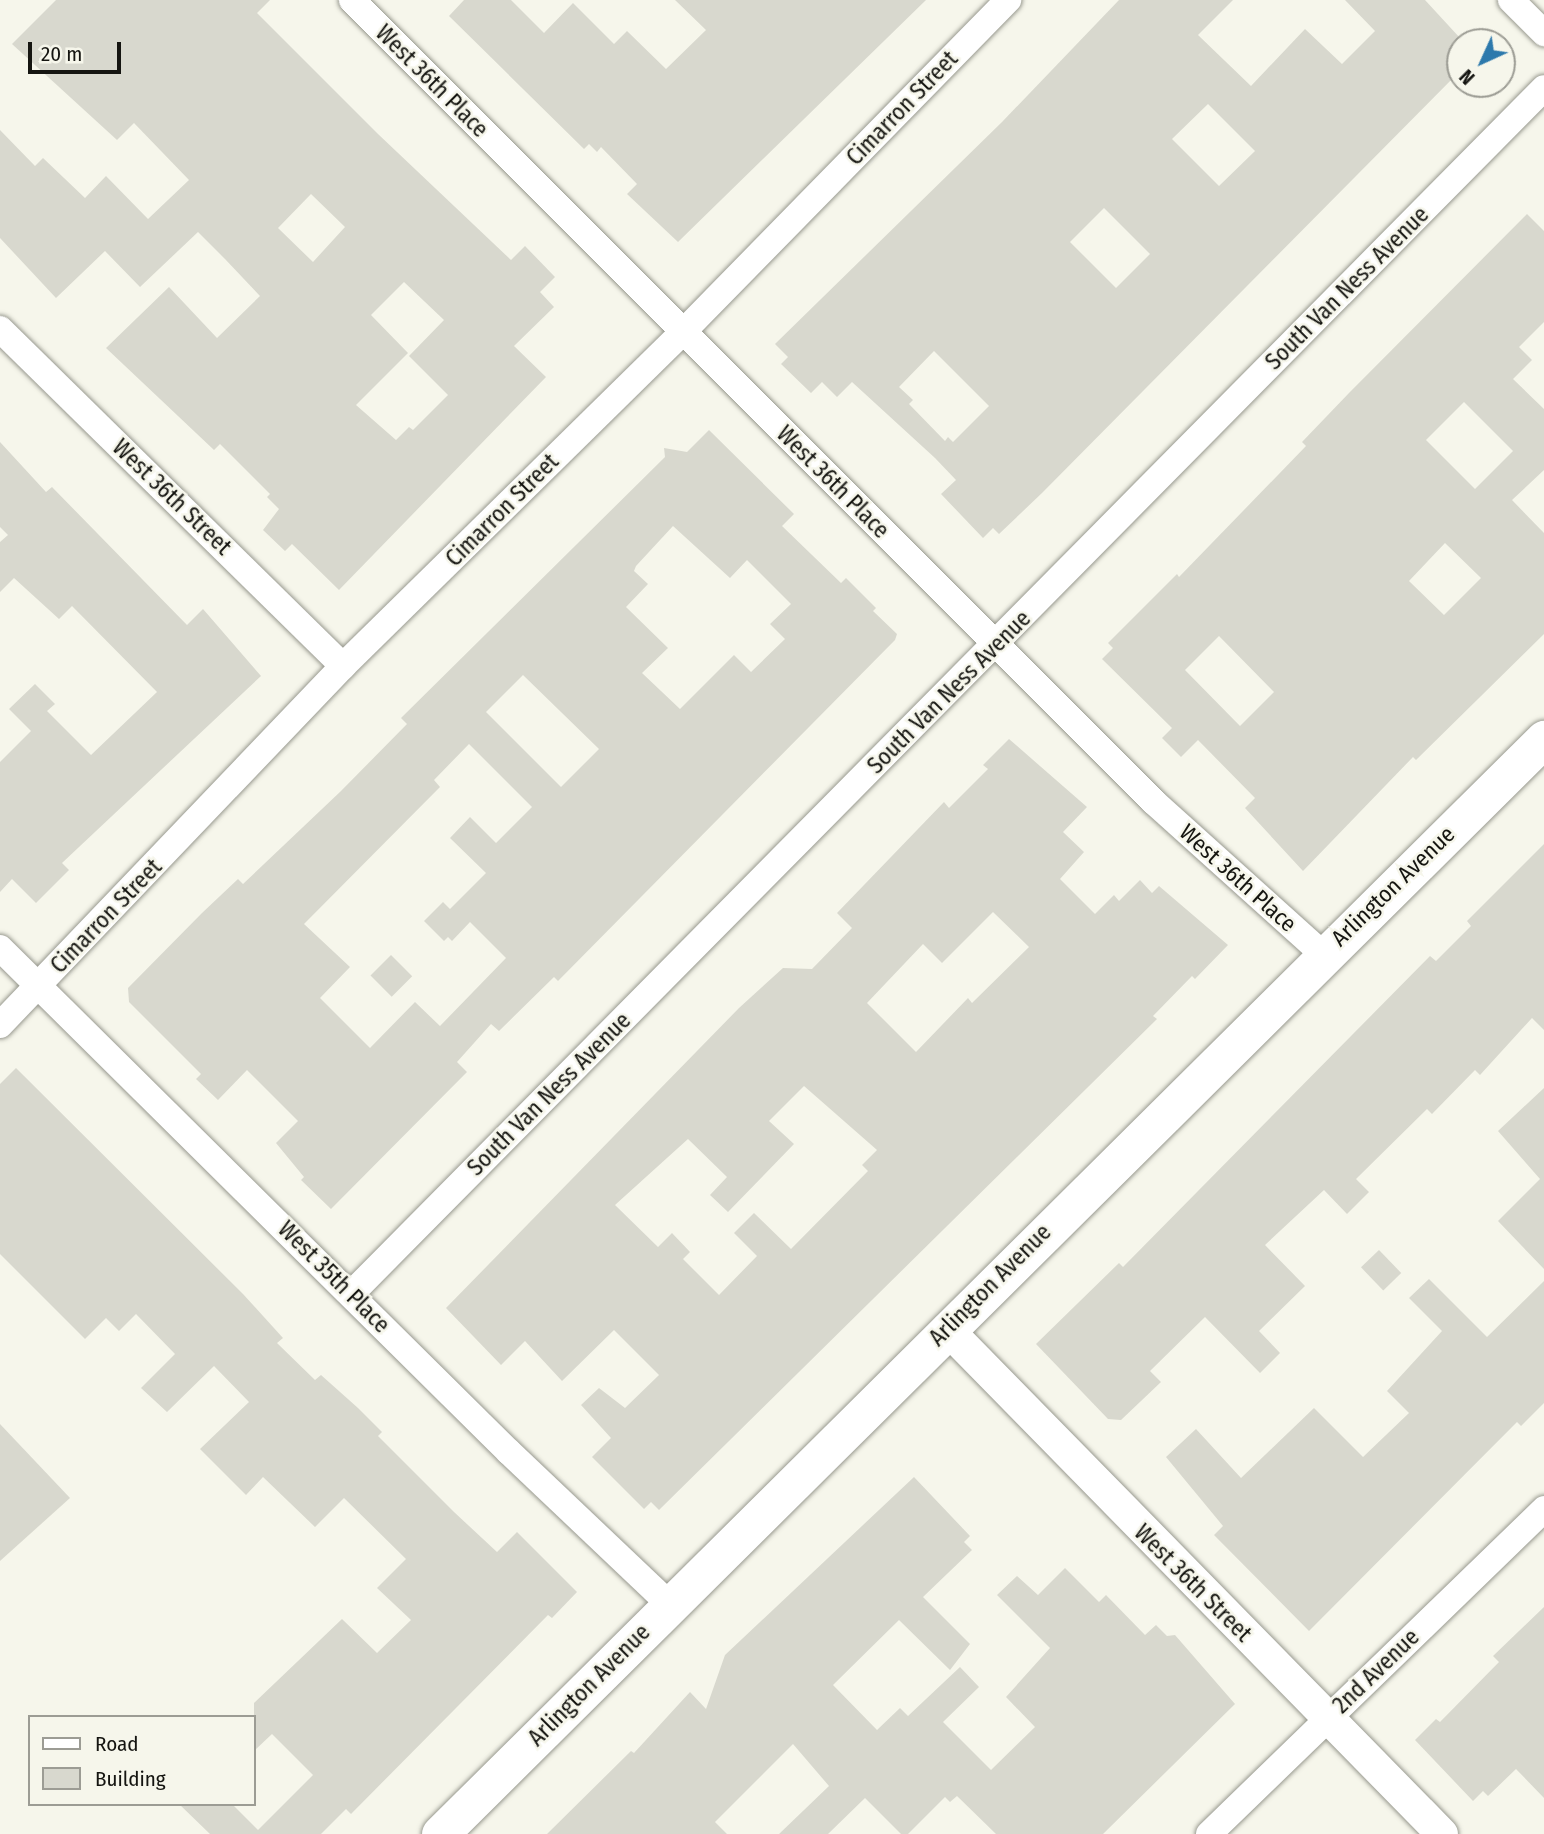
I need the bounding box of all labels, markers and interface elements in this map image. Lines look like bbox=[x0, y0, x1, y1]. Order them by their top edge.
street label: West 36th Place bbox=[370, 19, 494, 143]
scale bar bbox=[32, 28, 124, 72]
north arrow bbox=[1446, 28, 1516, 98]
text: 20 m bbox=[41, 41, 82, 67]
street label: Cimarron Street bbox=[841, 45, 963, 171]
text: N bbox=[1455, 65, 1479, 89]
street label: South Van Ness Avenue bbox=[1260, 201, 1434, 375]
street label: West 36th Place bbox=[771, 420, 895, 544]
street label: West 36th Street bbox=[107, 433, 237, 561]
street label: Cimarron Street bbox=[440, 448, 564, 572]
street label: South Van Ness Avenue bbox=[862, 605, 1036, 779]
street label: West 36th Place bbox=[1174, 818, 1302, 938]
street label: Arlington Avenue bbox=[1326, 820, 1460, 952]
street label: Cimarron Street bbox=[45, 853, 167, 979]
street label: South Van Ness Avenue bbox=[462, 1007, 636, 1181]
street label: West 35th Place bbox=[272, 1215, 396, 1339]
street label: Arlington Avenue bbox=[923, 1218, 1057, 1352]
street label: West 36th Street bbox=[1129, 1519, 1257, 1647]
street label: Arlington Avenue bbox=[522, 1618, 656, 1752]
street label: 2nd Avenue bbox=[1327, 1623, 1425, 1719]
legend bbox=[28, 1715, 256, 1806]
text: Road bbox=[95, 1731, 139, 1757]
text: Building bbox=[95, 1766, 166, 1792]

